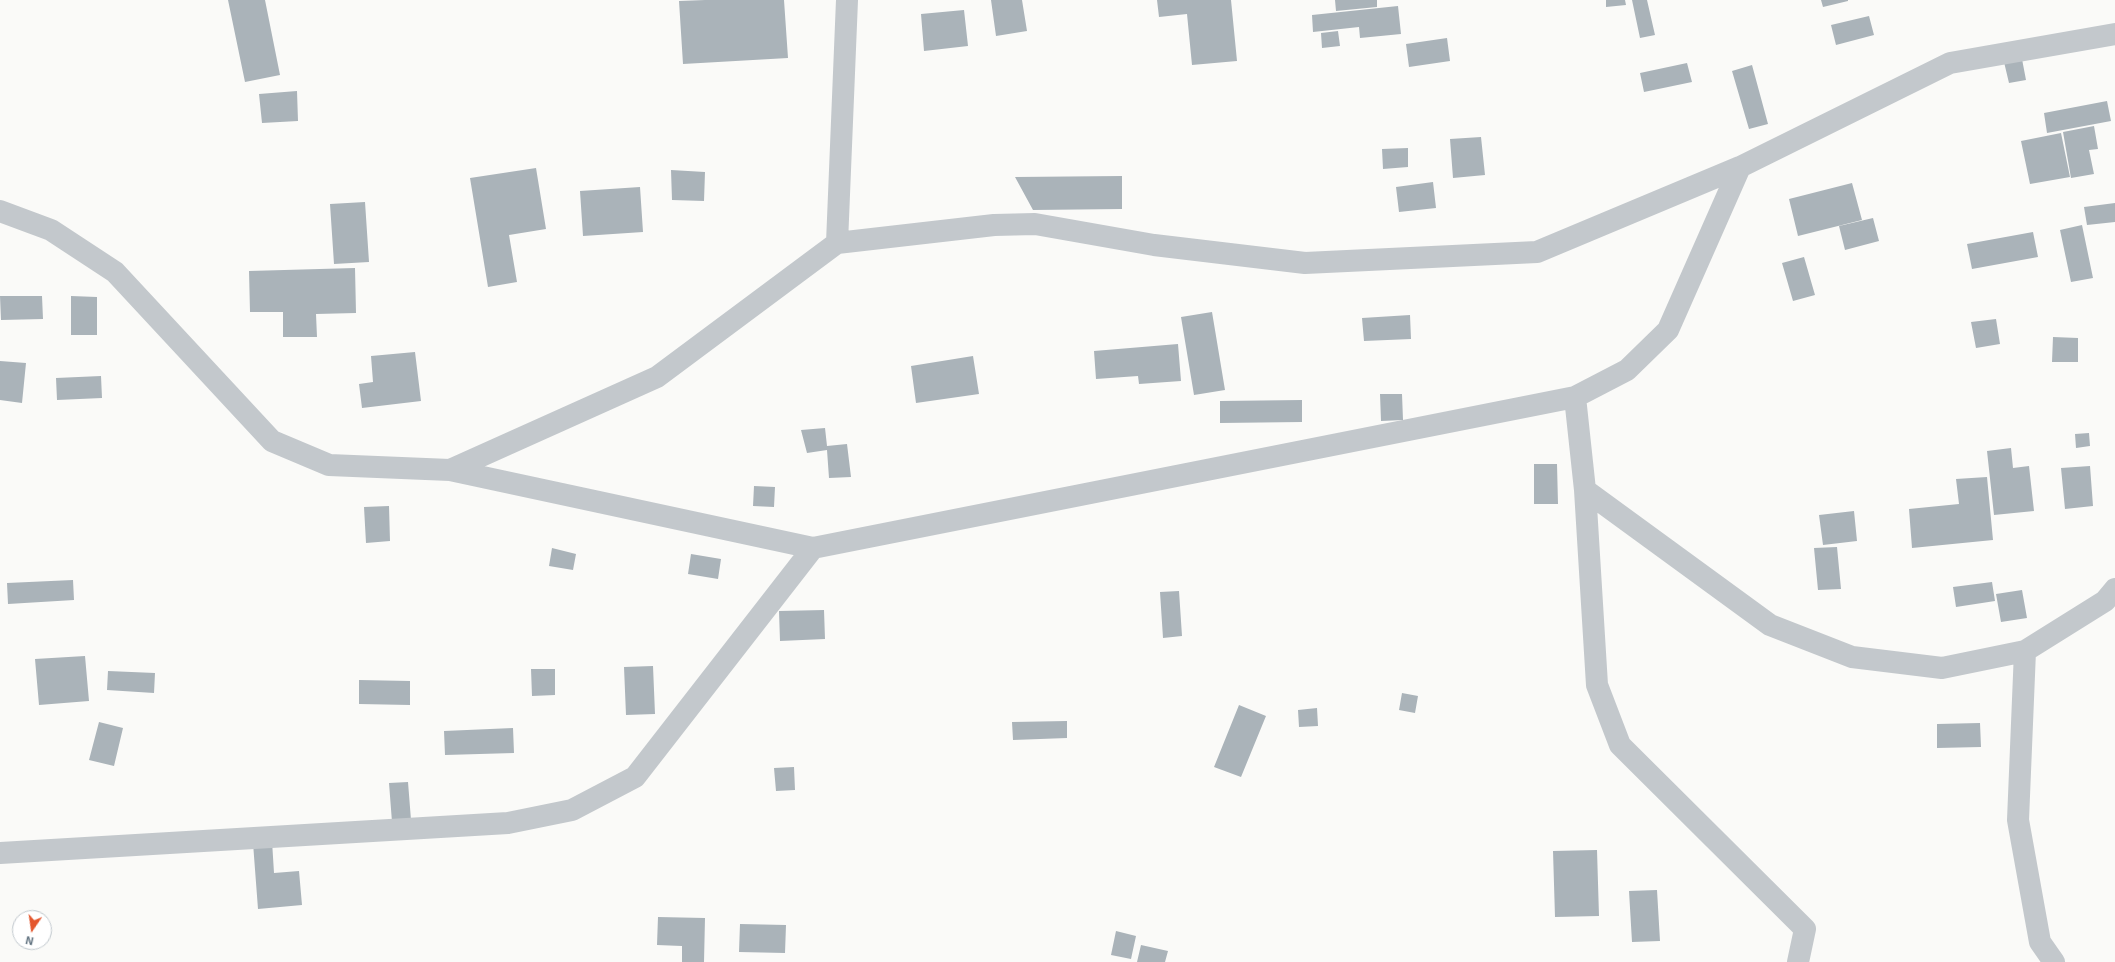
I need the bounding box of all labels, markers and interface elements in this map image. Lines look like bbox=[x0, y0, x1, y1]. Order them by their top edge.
north arrow bbox=[12, 910, 52, 950]
text: N bbox=[24, 934, 35, 948]

